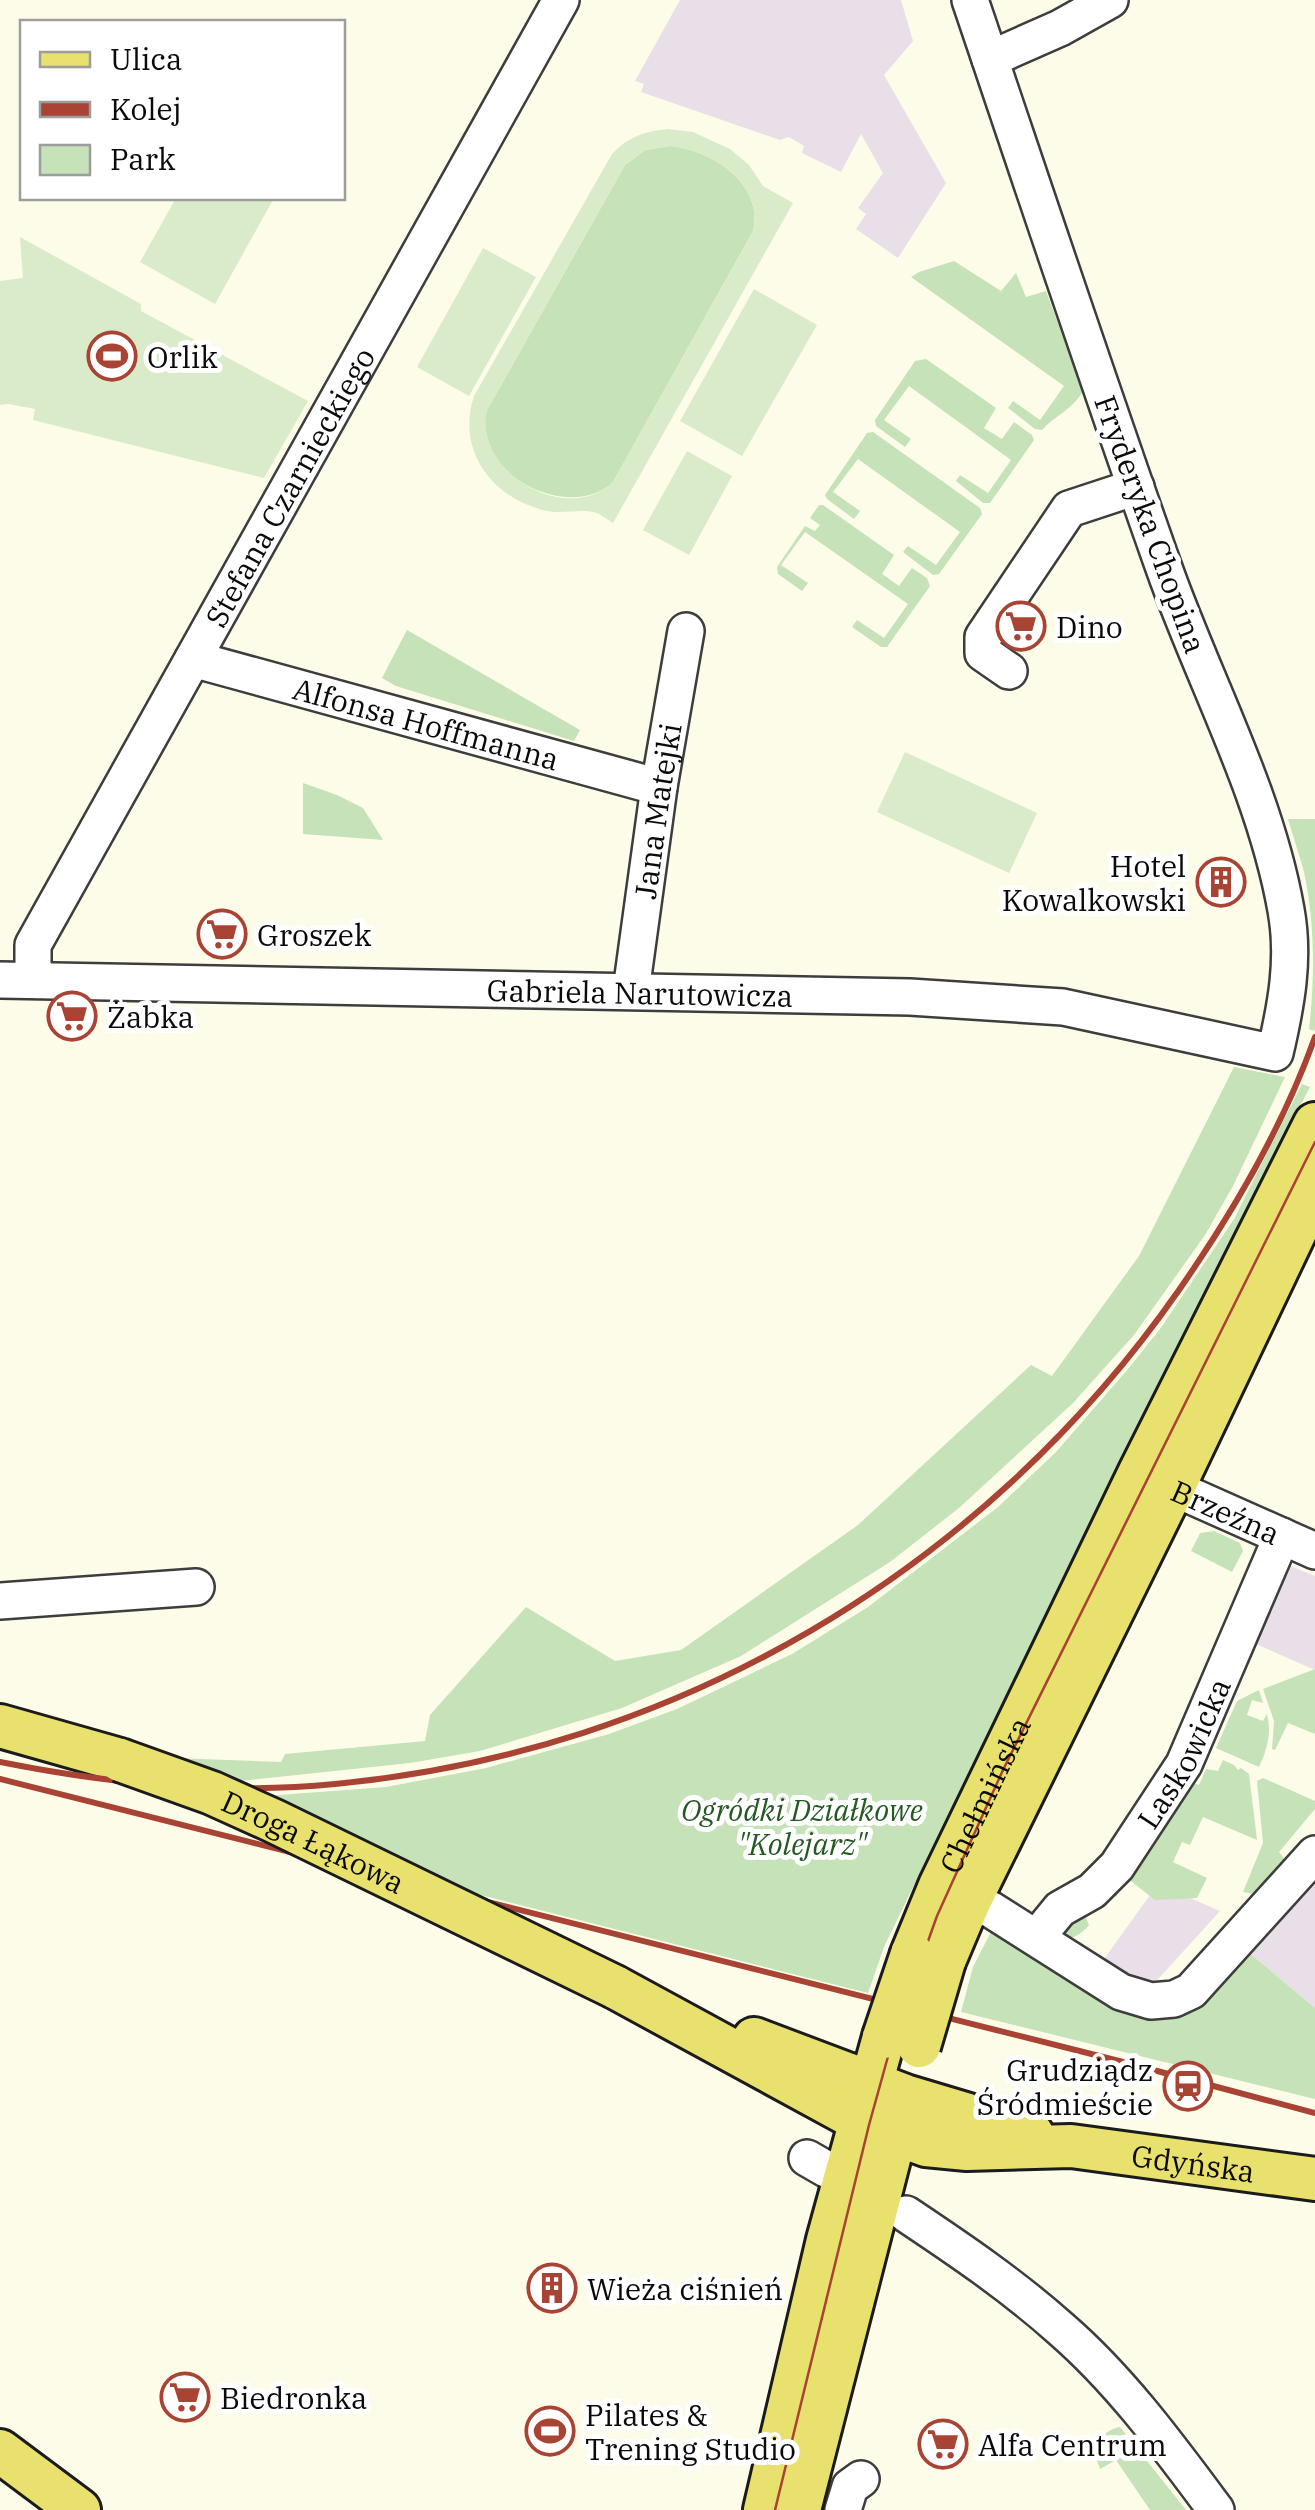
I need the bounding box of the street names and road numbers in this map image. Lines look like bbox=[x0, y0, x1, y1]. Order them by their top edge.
street label: Stefana Czarnieckiego bbox=[195, 340, 383, 633]
street label: Fryderyka Chopina bbox=[1086, 390, 1216, 658]
street label: Alfonsa Hoffmanna bbox=[289, 668, 564, 778]
street label: Jana Matejki bbox=[624, 720, 689, 901]
street label: Gabriela Narutowicza bbox=[486, 970, 793, 1014]
street label: Brzeźna bbox=[1165, 1470, 1286, 1553]
street label: Laskowicka bbox=[1128, 1672, 1238, 1836]
street label: Chełmińska bbox=[930, 1710, 1039, 1879]
street label: Droga Łąkowa bbox=[216, 1781, 412, 1901]
street label: Gdyńska bbox=[1129, 2135, 1257, 2190]

